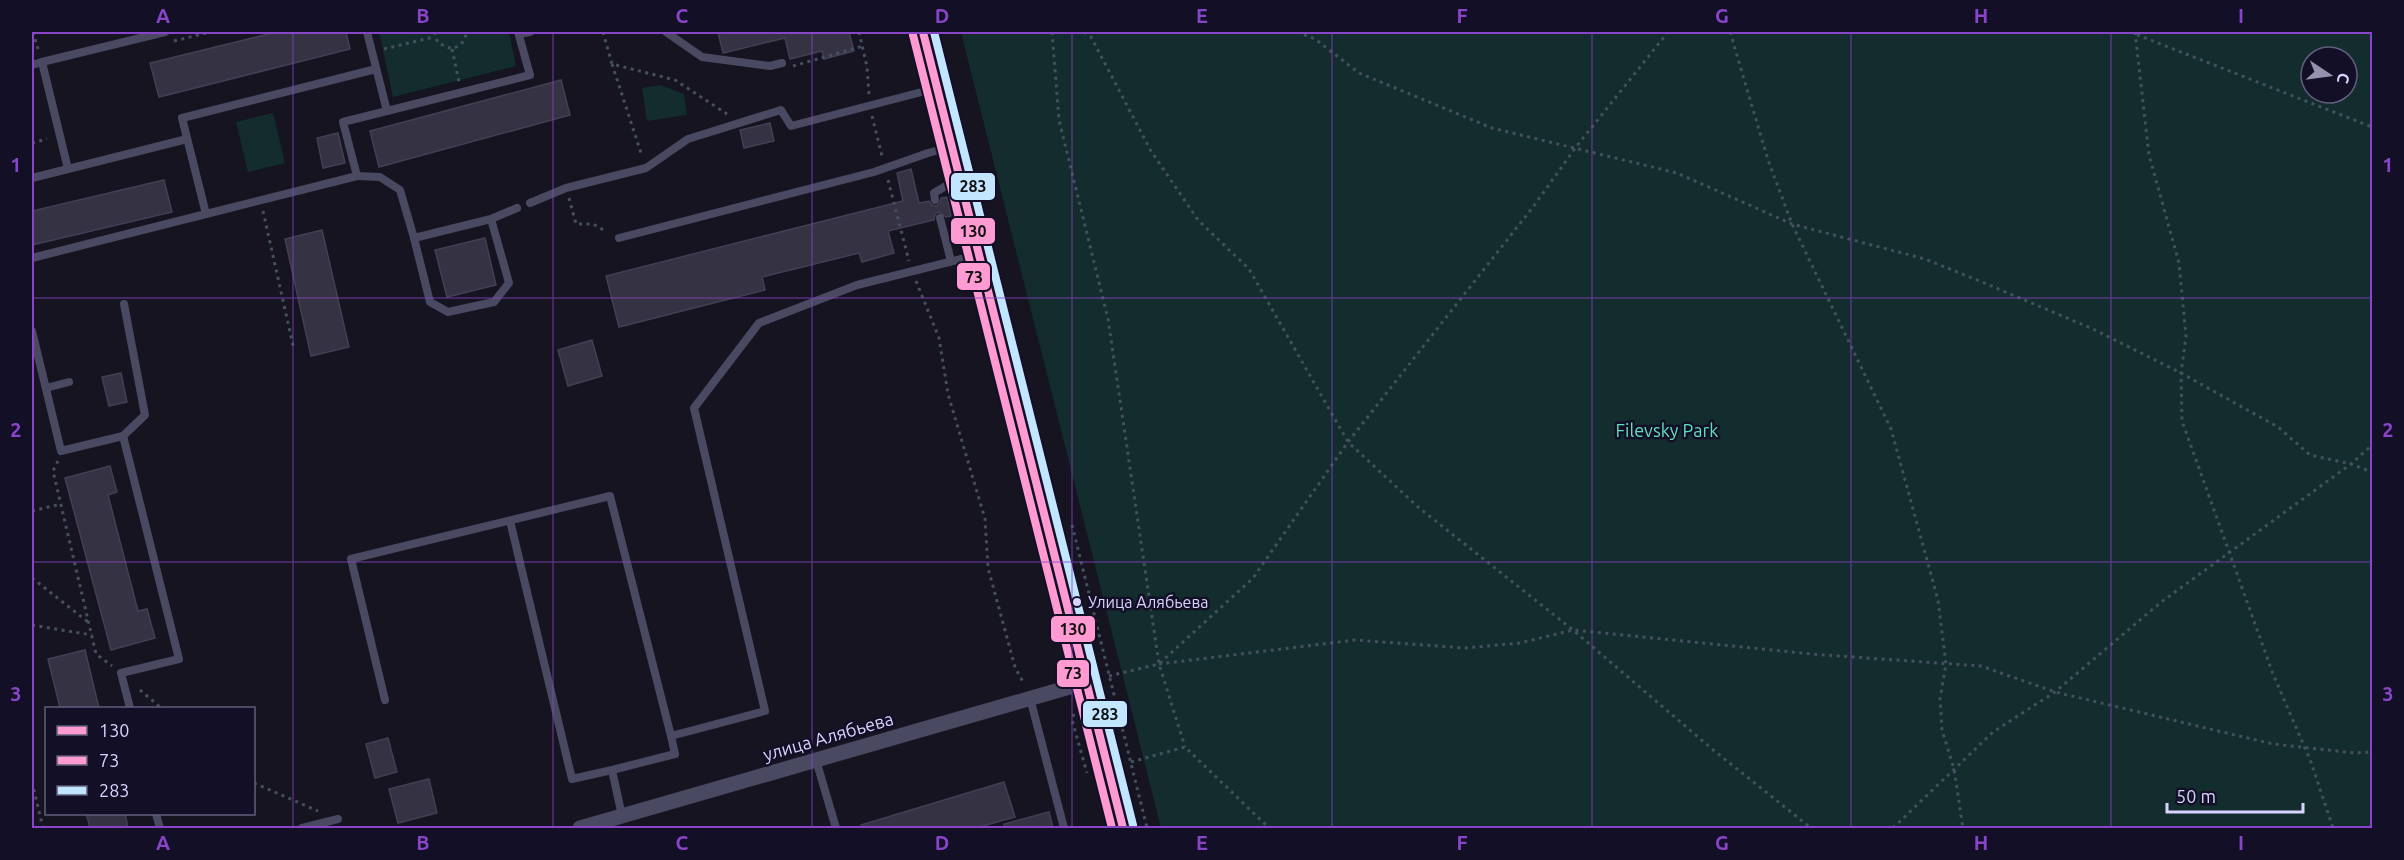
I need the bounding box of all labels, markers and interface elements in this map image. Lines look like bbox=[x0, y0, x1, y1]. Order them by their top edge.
text: A bbox=[156, 4, 170, 27]
text: B bbox=[416, 4, 430, 27]
text: C bbox=[676, 4, 689, 27]
text: D bbox=[935, 4, 949, 27]
text: E bbox=[1196, 4, 1208, 27]
text: F bbox=[1456, 4, 1468, 27]
text: G bbox=[1715, 4, 1729, 27]
text: H bbox=[1974, 4, 1988, 27]
text: I bbox=[2238, 4, 2244, 27]
north arrow bbox=[2299, 45, 2359, 105]
text: С bbox=[2334, 71, 2354, 85]
text: 1 bbox=[10, 153, 22, 176]
text: 1 bbox=[2382, 153, 2394, 176]
line badge: 283 bbox=[950, 172, 996, 201]
text: 283 bbox=[959, 177, 987, 195]
line badge: 130 bbox=[950, 217, 996, 245]
text: 130 bbox=[959, 222, 987, 240]
line badge: 73 bbox=[956, 262, 991, 291]
text: 73 bbox=[965, 268, 983, 286]
text: 2 bbox=[10, 418, 22, 441]
text: 2 bbox=[2382, 418, 2394, 441]
park label: Filevsky Park bbox=[1616, 420, 1718, 440]
place label: Улица Алябьева bbox=[1088, 593, 1208, 611]
marker: Улица Алябьева bbox=[1071, 596, 1083, 608]
line badge: 130 bbox=[1050, 615, 1096, 643]
text: 130 bbox=[1059, 620, 1087, 638]
line badge: 73 bbox=[1056, 659, 1090, 688]
text: 73 bbox=[1064, 664, 1082, 682]
text: 3 bbox=[10, 682, 22, 705]
text: 3 bbox=[2382, 682, 2394, 705]
line badge: 283 bbox=[1082, 700, 1128, 728]
text: 283 bbox=[1091, 705, 1119, 723]
legend bbox=[45, 707, 255, 815]
street label: улица Алябьева bbox=[761, 708, 895, 764]
text: 130 bbox=[99, 720, 129, 740]
text: 73 bbox=[99, 750, 119, 770]
scale bar bbox=[2167, 776, 2304, 814]
text: 283 bbox=[99, 780, 129, 800]
text: 50 m bbox=[2176, 786, 2216, 806]
text: A bbox=[156, 831, 170, 854]
text: B bbox=[416, 831, 430, 854]
text: C bbox=[676, 831, 689, 854]
text: D bbox=[935, 831, 949, 854]
text: E bbox=[1196, 831, 1208, 854]
text: F bbox=[1456, 831, 1468, 854]
text: G bbox=[1715, 831, 1729, 854]
text: H bbox=[1974, 831, 1988, 854]
text: I bbox=[2238, 831, 2244, 854]

